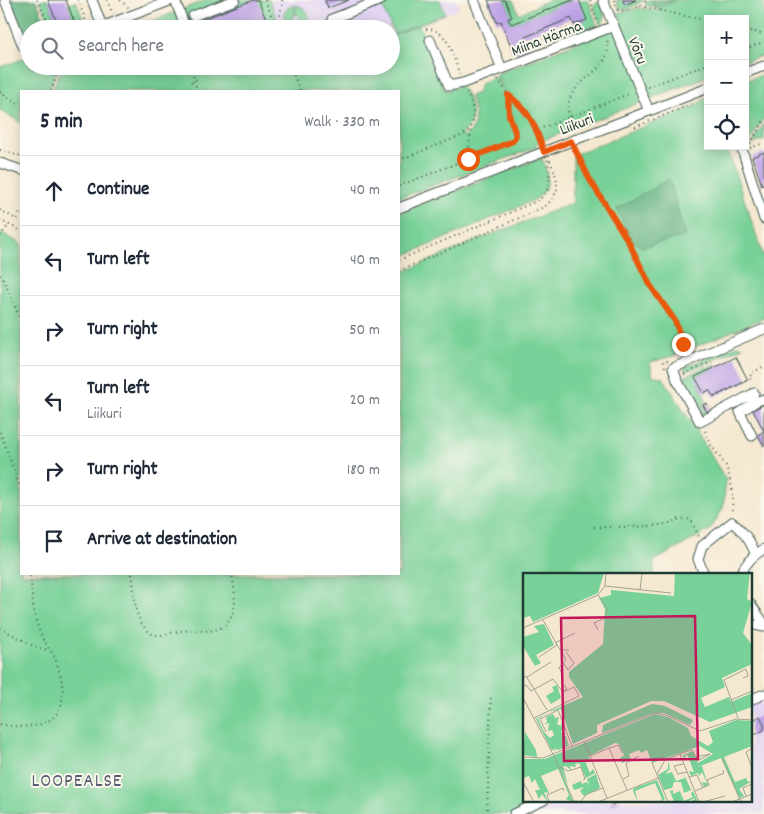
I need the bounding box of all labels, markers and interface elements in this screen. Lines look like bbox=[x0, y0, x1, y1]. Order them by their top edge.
street label: Miina Härma bbox=[508, 15, 586, 63]
map controls bbox=[704, 15, 749, 150]
button: + bbox=[704, 15, 749, 60]
search box bbox=[20, 20, 400, 75]
icon: search bbox=[38, 34, 66, 62]
text: Search here bbox=[78, 34, 164, 61]
street label: Võru bbox=[621, 34, 653, 68]
button: − bbox=[704, 60, 749, 105]
button: locate bbox=[704, 105, 749, 150]
text: 5 min bbox=[40, 108, 83, 138]
street label: Liikuri bbox=[557, 108, 597, 142]
text: Walk · 330 m bbox=[304, 111, 380, 134]
route start bbox=[457, 148, 480, 171]
icon: ahead bbox=[40, 177, 68, 205]
text: Continue bbox=[87, 177, 149, 204]
text: 40 m bbox=[350, 179, 380, 202]
icon: left bbox=[40, 247, 68, 275]
text: Turn left bbox=[87, 247, 150, 274]
text: 40 m bbox=[350, 249, 380, 272]
icon: right bbox=[40, 317, 68, 345]
text: Turn right bbox=[87, 317, 158, 344]
text: 50 m bbox=[349, 319, 380, 342]
route end bbox=[672, 333, 695, 356]
text: Turn left bbox=[87, 376, 150, 403]
icon: left bbox=[40, 387, 68, 415]
text: 20 m bbox=[350, 389, 380, 412]
text: Liikuri bbox=[87, 403, 122, 426]
icon: right bbox=[40, 457, 68, 485]
text: Turn right bbox=[87, 457, 158, 484]
text: 180 m bbox=[347, 459, 380, 482]
icon: arrive bbox=[40, 527, 68, 555]
text: Arrive at destination bbox=[87, 527, 237, 554]
inset map bbox=[523, 573, 752, 802]
district label: LOOPEALSE bbox=[32, 769, 123, 796]

